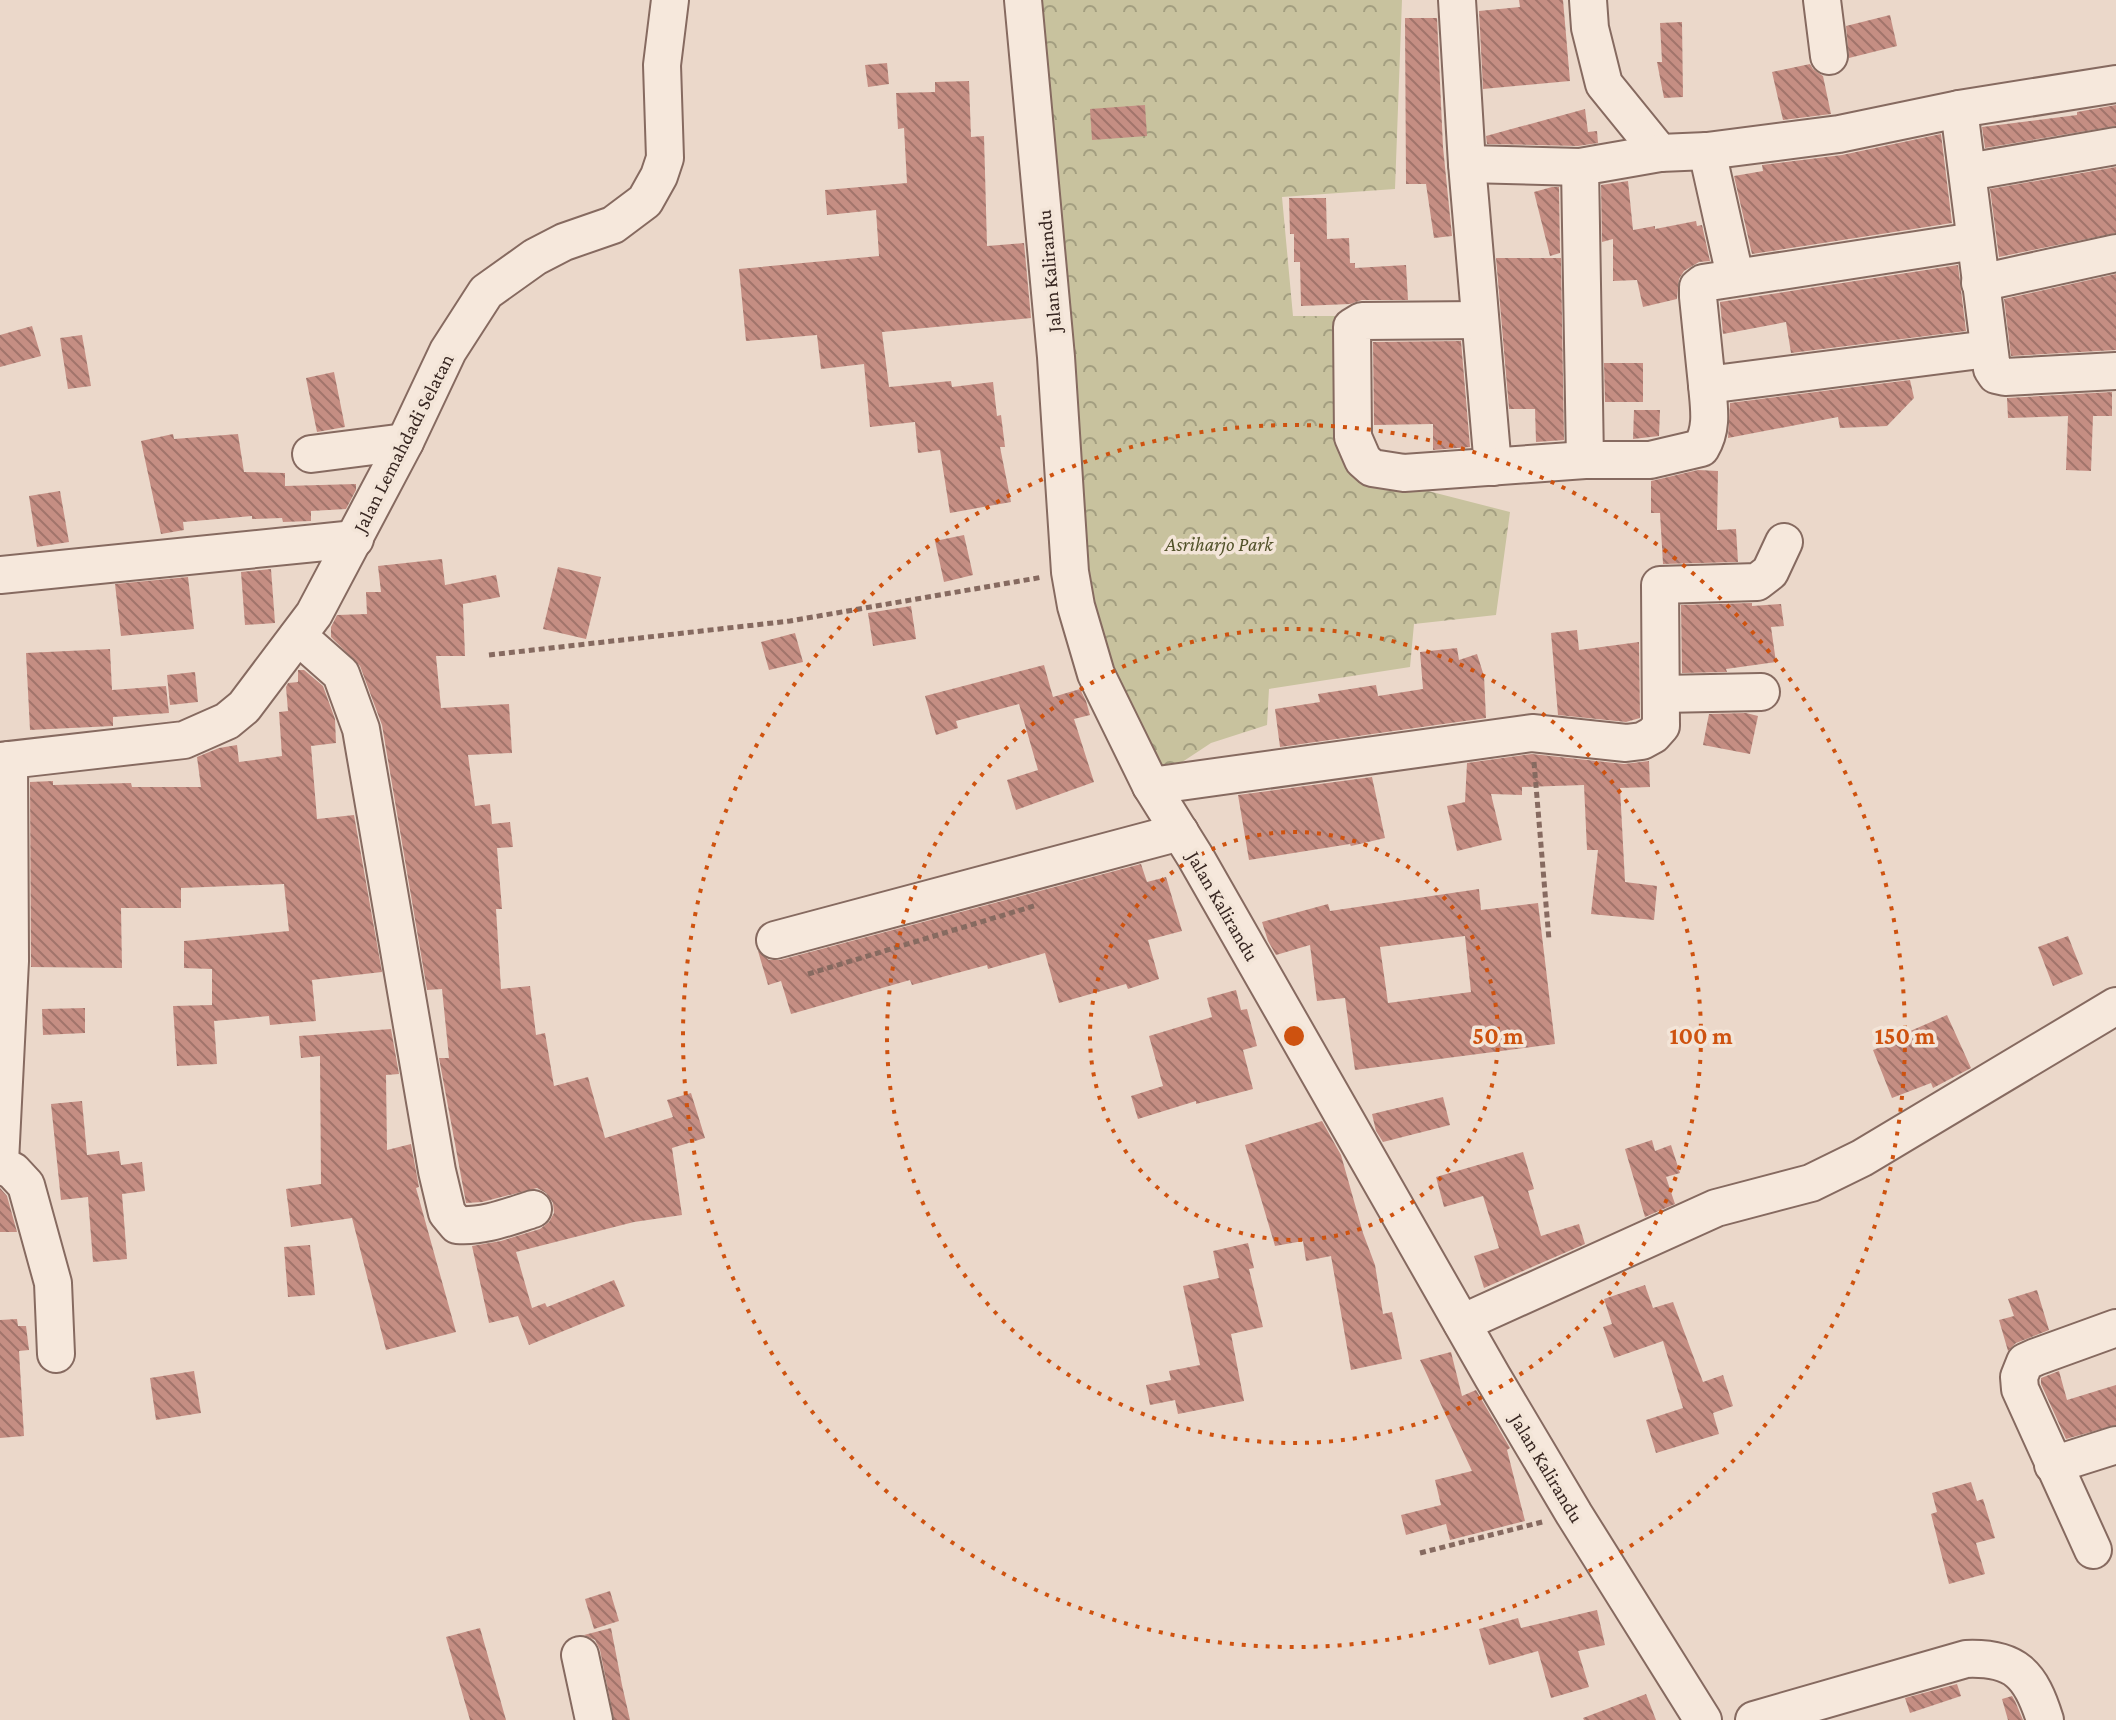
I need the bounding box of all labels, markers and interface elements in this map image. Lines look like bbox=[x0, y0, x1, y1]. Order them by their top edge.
street label: Jalan Kalirandu bbox=[1033, 208, 1066, 335]
street label: Jalan Lemahdadi Selatan bbox=[347, 350, 459, 538]
park label: Asriharjo Park bbox=[1164, 533, 1274, 556]
street label: Jalan Kalirandu bbox=[1181, 845, 1263, 966]
centre of rings bbox=[1280, 1022, 1308, 1050]
text: 50 m bbox=[1472, 1022, 1524, 1049]
text: 100 m bbox=[1669, 1022, 1733, 1049]
text: 150 m bbox=[1875, 1022, 1936, 1049]
street label: Jalan Kalirandu bbox=[1504, 1408, 1588, 1527]

